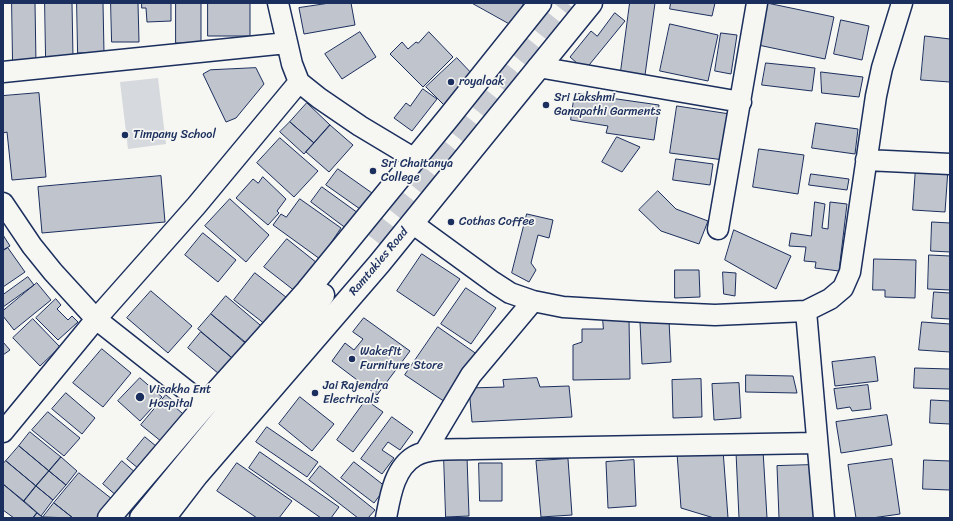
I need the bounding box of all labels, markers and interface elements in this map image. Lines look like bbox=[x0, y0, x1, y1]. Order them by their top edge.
place label: royaloak bbox=[459, 75, 504, 89]
marker: royaloak bbox=[446, 77, 456, 87]
place label: Sri Lakshmi Ganapathi Garments bbox=[554, 91, 661, 119]
marker: Sri Lakshmi Ganapathi Garments bbox=[541, 100, 551, 110]
place label: Timpany School bbox=[133, 128, 216, 142]
marker: Timpany School bbox=[120, 130, 130, 140]
place label: Sri Chaitanya College bbox=[381, 157, 453, 185]
marker: Sri Chaitanya College bbox=[368, 166, 378, 176]
place label: Cothas Coffee bbox=[459, 215, 534, 229]
marker: Cothas Coffee bbox=[446, 217, 456, 227]
street label: Ramtakies Road bbox=[346, 225, 412, 299]
place label: Wakefit Furniture Store bbox=[360, 345, 443, 373]
marker: Wakefit Furniture Store bbox=[347, 354, 357, 364]
place label: Jai Rajendra Electricals bbox=[323, 379, 388, 407]
place label: Visakha Ent Hospital bbox=[149, 383, 211, 411]
marker: Jai Rajendra Electricals bbox=[310, 388, 320, 398]
marker: Visakha Ent Hospital bbox=[134, 391, 146, 403]

